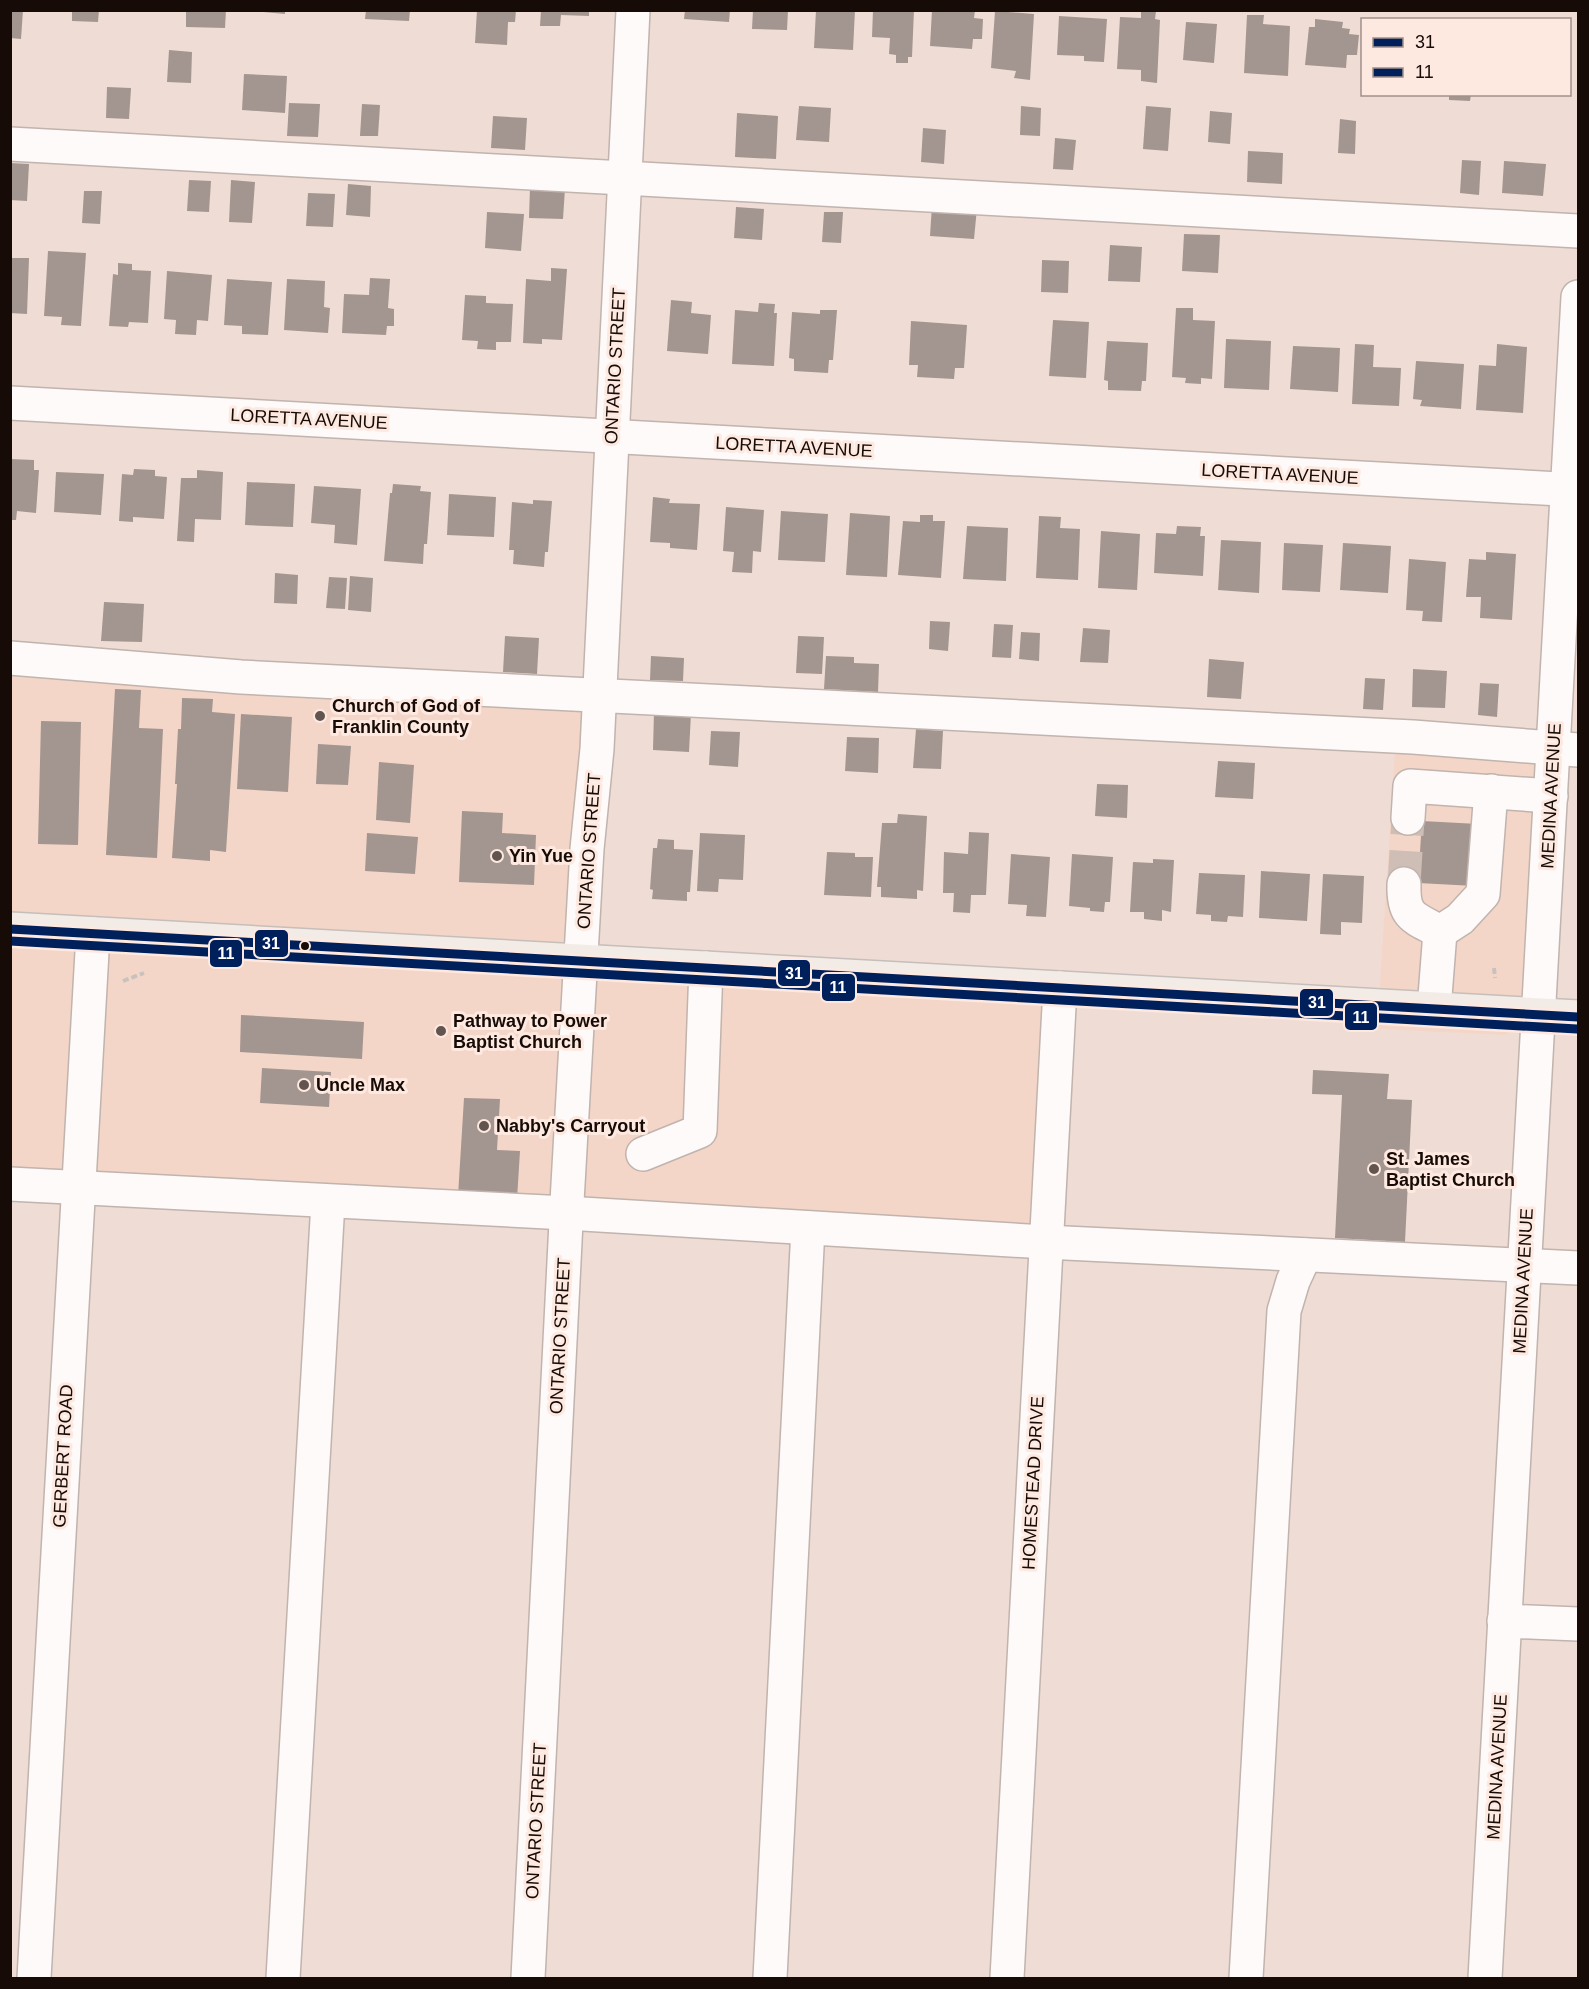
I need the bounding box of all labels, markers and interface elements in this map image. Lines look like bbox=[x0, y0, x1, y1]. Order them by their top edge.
legend bbox=[1361, 18, 1571, 96]
text: 31 bbox=[1415, 32, 1435, 52]
text: 11 bbox=[1415, 62, 1434, 82]
street label: ONTARIO STREET bbox=[601, 287, 629, 445]
street label: LORETTA AVENUE bbox=[230, 405, 388, 433]
street label: LORETTA AVENUE bbox=[715, 433, 873, 461]
street label: LORETTA AVENUE bbox=[1201, 460, 1359, 488]
place label: Church of God of Franklin County bbox=[332, 696, 481, 737]
marker: Church of God of Franklin County bbox=[313, 709, 327, 723]
street label: MEDINA AVENUE bbox=[1537, 723, 1565, 869]
street label: ONTARIO STREET bbox=[574, 772, 604, 930]
place label: Yin Yue bbox=[509, 846, 573, 866]
marker: Yin Yue bbox=[490, 849, 504, 863]
line badge: 31 bbox=[254, 929, 289, 958]
text: 31 bbox=[262, 935, 280, 952]
line badge: 11 bbox=[209, 939, 243, 968]
unlabelled marker bbox=[299, 940, 311, 952]
text: 11 bbox=[218, 945, 235, 962]
line badge: 31 bbox=[777, 959, 811, 987]
text: 31 bbox=[785, 965, 803, 982]
line badge: 11 bbox=[821, 973, 856, 1002]
text: 11 bbox=[830, 979, 847, 996]
line badge: 31 bbox=[1299, 988, 1334, 1017]
text: 31 bbox=[1308, 994, 1326, 1011]
line badge: 11 bbox=[1344, 1002, 1378, 1031]
text: 11 bbox=[1353, 1009, 1370, 1026]
place label: Pathway to Power Baptist Church bbox=[453, 1011, 607, 1052]
marker: Pathway to Power Baptist Church bbox=[434, 1024, 448, 1038]
place label: Uncle Max bbox=[316, 1075, 405, 1095]
marker: Uncle Max bbox=[297, 1078, 311, 1092]
place label: Nabby's Carryout bbox=[496, 1116, 645, 1136]
marker: Nabby's Carryout bbox=[477, 1119, 491, 1133]
place label: St. James Baptist Church bbox=[1386, 1149, 1515, 1190]
marker: St. James Baptist Church bbox=[1367, 1162, 1381, 1176]
street label: MEDINA AVENUE bbox=[1509, 1208, 1537, 1354]
street label: ONTARIO STREET bbox=[546, 1257, 574, 1415]
street label: GERBERT ROAD bbox=[49, 1384, 77, 1528]
street label: HOMESTEAD DRIVE bbox=[1018, 1396, 1048, 1570]
street label: MEDINA AVENUE bbox=[1483, 1694, 1511, 1840]
street label: ONTARIO STREET bbox=[522, 1742, 550, 1900]

